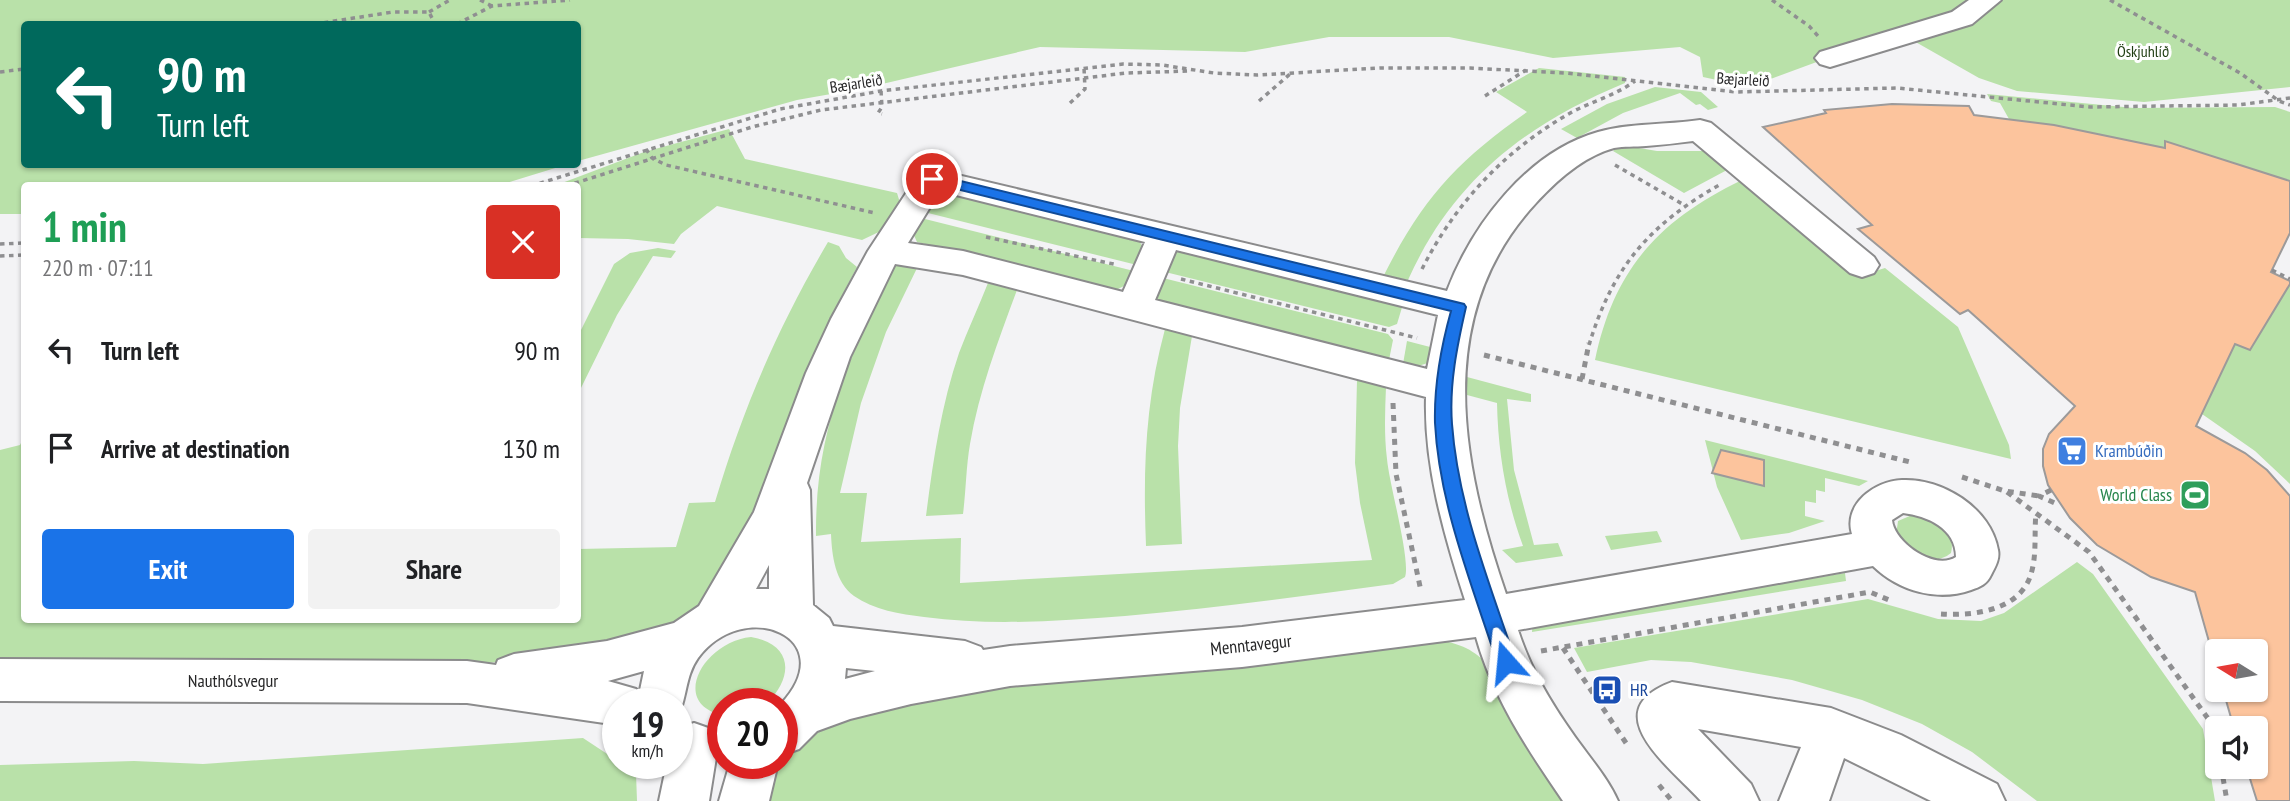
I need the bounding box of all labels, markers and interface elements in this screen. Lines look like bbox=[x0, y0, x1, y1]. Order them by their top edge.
park label: Öskjuhlíð bbox=[2117, 41, 2169, 61]
text: 90 m bbox=[157, 42, 246, 106]
icon: left bbox=[42, 49, 133, 140]
street label: Bæjarleið bbox=[1716, 68, 1770, 90]
street label: Bæjarleið bbox=[828, 69, 884, 97]
text: Turn left bbox=[157, 104, 249, 146]
pin bbox=[902, 149, 962, 209]
icon: arrive bbox=[913, 160, 951, 198]
text: 1 min bbox=[42, 199, 127, 254]
button: close bbox=[486, 205, 560, 279]
text: 220 m · 07:11 bbox=[42, 253, 154, 282]
icon: left bbox=[42, 331, 80, 369]
text: Turn left bbox=[101, 334, 179, 367]
text: 90 m bbox=[514, 334, 560, 367]
icon: arrive bbox=[42, 429, 80, 467]
text: Arrive at destination bbox=[101, 432, 290, 465]
text: 130 m bbox=[502, 432, 560, 465]
supermarket icon: Krambúðin bbox=[2055, 434, 2089, 468]
place label: Krambúðin bbox=[2095, 439, 2163, 462]
sports icon: World Class bbox=[2178, 478, 2212, 512]
place label: World Class bbox=[2100, 483, 2172, 506]
button: Exit bbox=[42, 529, 294, 609]
button: Share bbox=[308, 529, 560, 609]
position arrow bbox=[1469, 625, 1543, 699]
street label: Menntavegur bbox=[1209, 629, 1293, 660]
north arrow bbox=[2205, 639, 2268, 702]
map controls bbox=[2205, 639, 2268, 779]
street label: Nauthólsvegur bbox=[188, 669, 278, 692]
bus stop icon: HR bbox=[1590, 673, 1624, 707]
place label: HR bbox=[1630, 678, 1649, 701]
speed limit sign: 20 bbox=[707, 688, 798, 779]
text: 19 bbox=[631, 701, 664, 747]
button: sound bbox=[2205, 716, 2268, 779]
text: km/h bbox=[632, 739, 663, 762]

